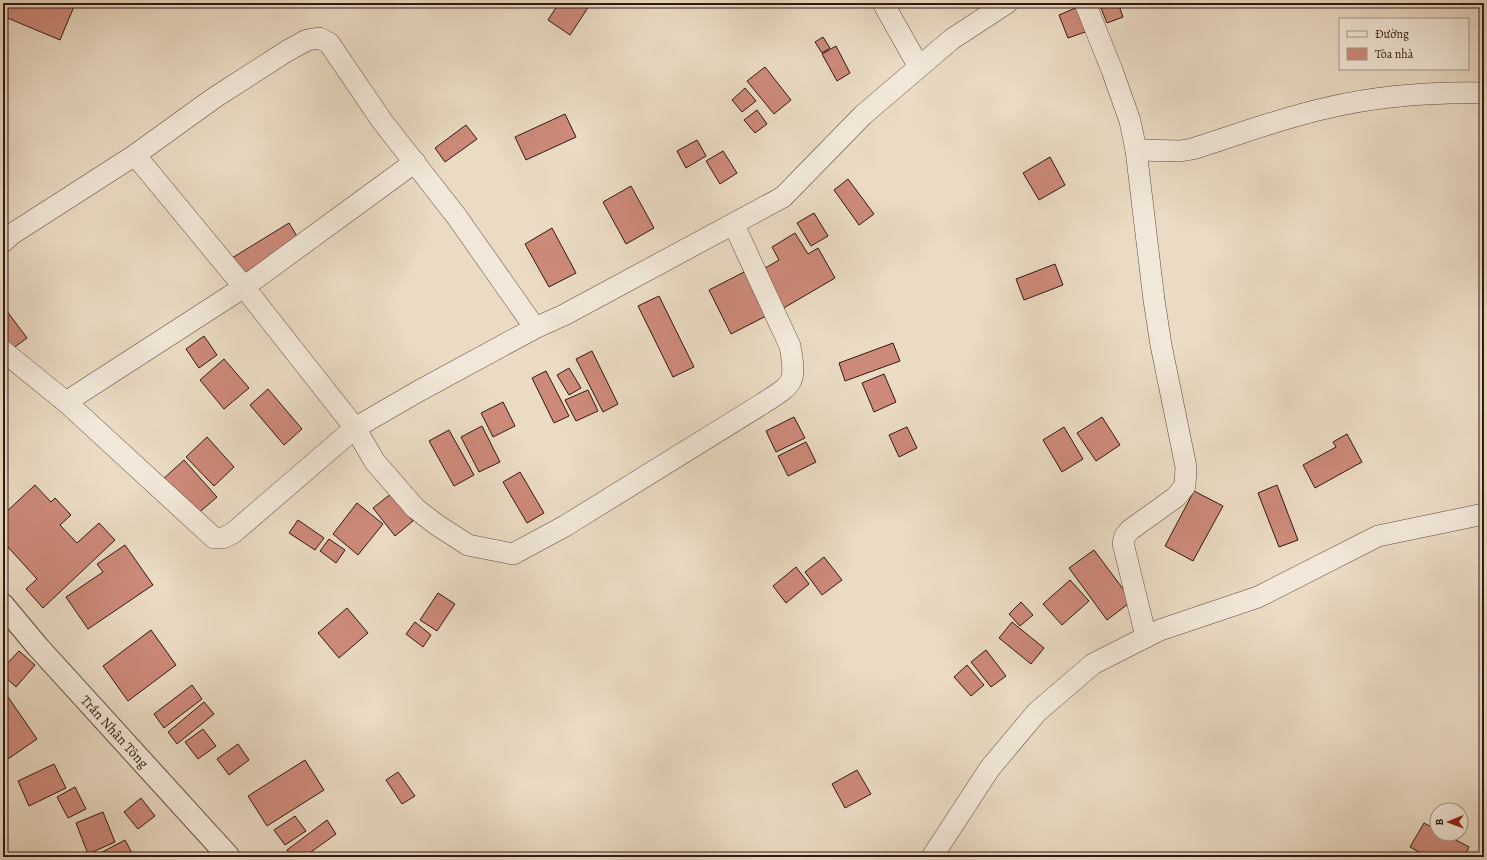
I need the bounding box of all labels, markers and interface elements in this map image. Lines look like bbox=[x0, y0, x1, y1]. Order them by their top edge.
legend bbox=[1339, 18, 1469, 70]
text: Đường bbox=[1375, 26, 1409, 42]
text: Tòa nhà bbox=[1375, 46, 1414, 62]
street label: Trần Nhân Tông bbox=[76, 691, 153, 773]
north arrow bbox=[1429, 802, 1469, 842]
text: B bbox=[1432, 818, 1447, 826]

